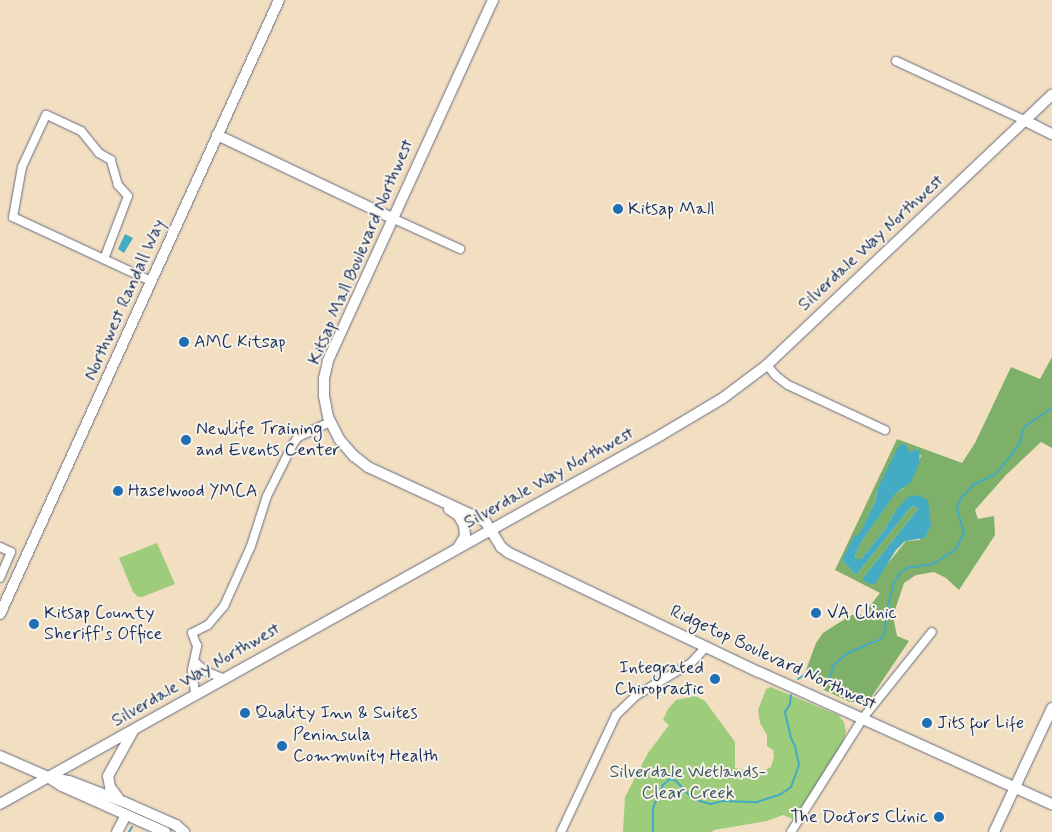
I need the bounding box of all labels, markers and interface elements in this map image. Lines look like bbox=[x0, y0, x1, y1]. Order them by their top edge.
street label: Kitsap Mall Boulevard Northwest bbox=[304, 137, 418, 367]
street label: Silverdale Way Northwest bbox=[793, 169, 949, 317]
place label: Kitsap Mall bbox=[628, 198, 712, 220]
marker: Kitsap Mall bbox=[612, 203, 624, 215]
street label: Northwest Randall Way bbox=[79, 215, 171, 385]
place label: AMC Kitsap bbox=[194, 331, 283, 353]
marker: AMC Kitsap bbox=[178, 336, 190, 348]
place label: Newlife Training and Events Center bbox=[196, 419, 342, 462]
street label: Silverdale Way Northwest bbox=[459, 422, 639, 534]
marker: Newlife Training and Events Center bbox=[180, 434, 192, 446]
place label: Haselwood YMCA bbox=[128, 480, 261, 502]
marker: Haselwood YMCA bbox=[112, 485, 124, 497]
street label: Ridgetop Boulevard Northwest bbox=[668, 601, 878, 715]
place label: VA Clinic bbox=[827, 602, 899, 624]
place label: Kitsap County Sheriff's Office bbox=[44, 603, 162, 646]
marker: VA Clinic bbox=[809, 606, 823, 620]
street label: Silverdale Way Northwest bbox=[107, 617, 285, 733]
marker: Kitsap County Sheriff's Office bbox=[28, 618, 40, 630]
place label: Integrated Chiropractic bbox=[615, 658, 704, 701]
marker: Integrated Chiropractic bbox=[708, 672, 722, 686]
place label: Quality Inn & Suites bbox=[255, 702, 414, 724]
marker: Quality Inn & Suites bbox=[239, 707, 251, 719]
place label: Jits for Life bbox=[937, 712, 1027, 734]
marker: Jits for Life bbox=[921, 717, 933, 729]
place label: Peninsula Community Health bbox=[293, 725, 438, 768]
marker: Peninsula Community Health bbox=[275, 739, 289, 753]
park label: Silverdale Wetlands- Clear Creek bbox=[611, 762, 765, 804]
place label: The Doctors Clinic bbox=[789, 806, 928, 828]
marker: The Doctors Clinic bbox=[932, 810, 946, 824]

